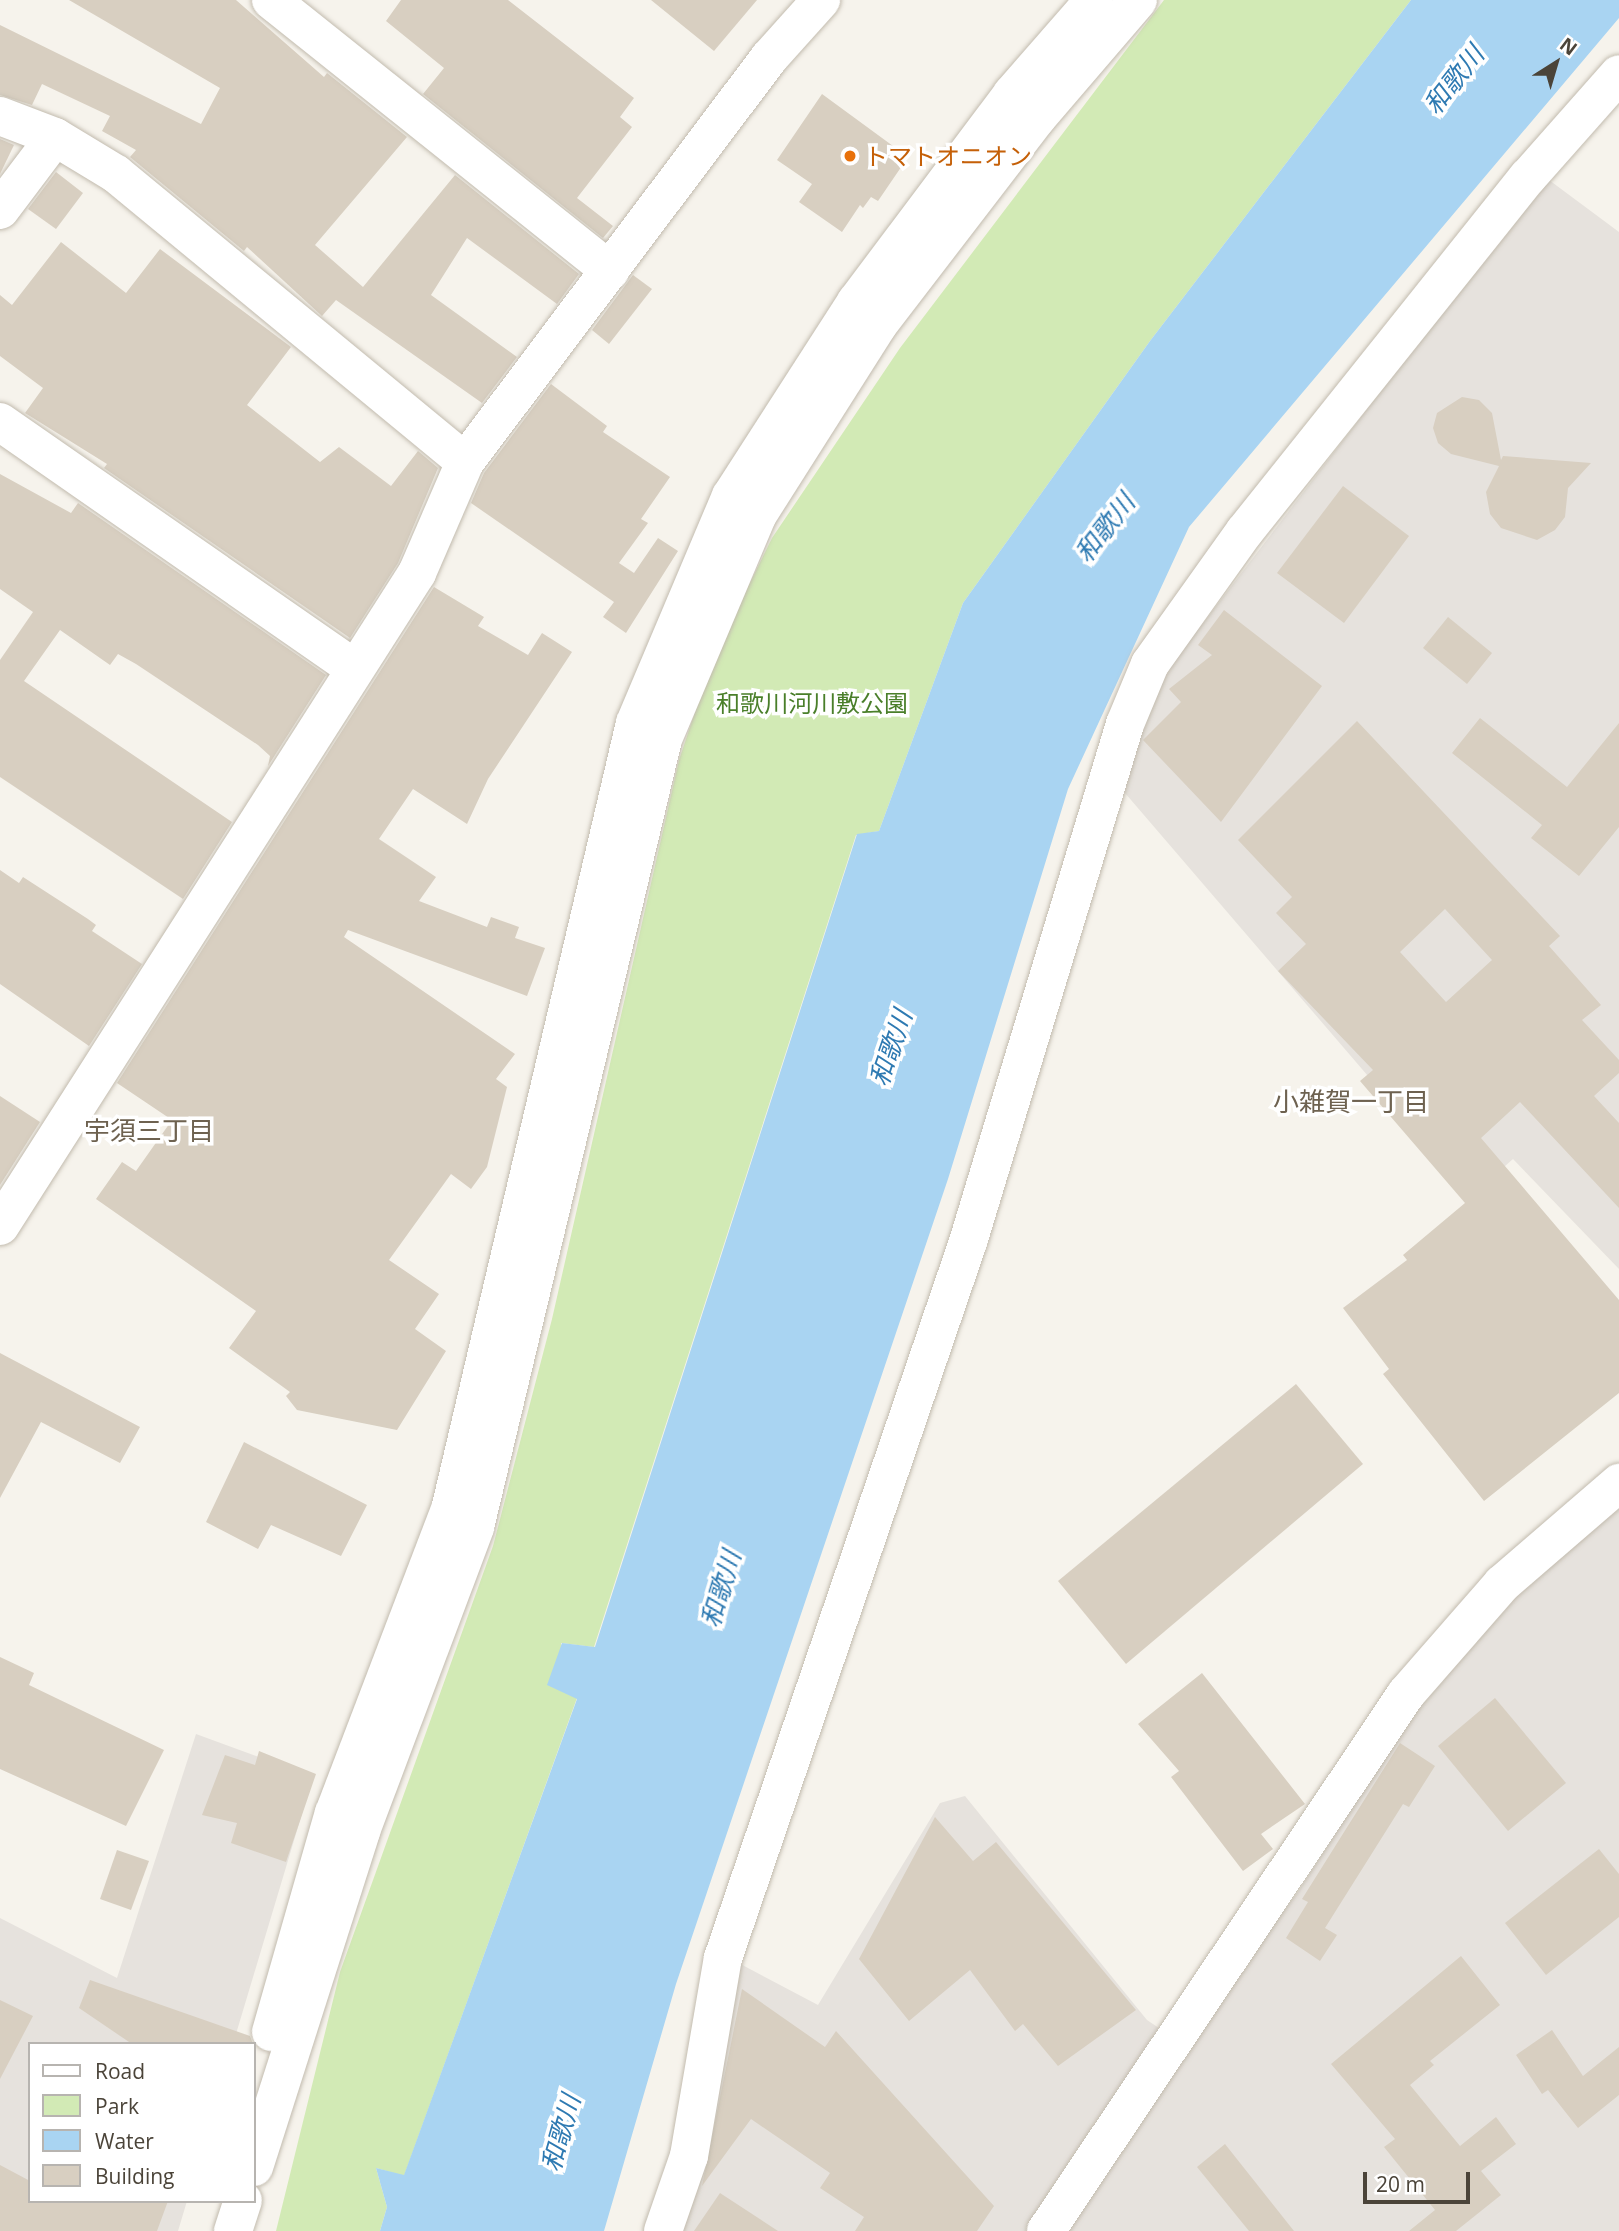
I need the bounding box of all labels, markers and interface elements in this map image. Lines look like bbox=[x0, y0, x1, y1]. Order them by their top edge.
north arrow bbox=[1521, 28, 1591, 98]
text: N bbox=[1555, 31, 1583, 61]
water label: 和歌川 bbox=[1418, 40, 1490, 120]
place label: トマトオニオン bbox=[864, 142, 1032, 170]
marker: トマトオニオン bbox=[842, 148, 858, 164]
water label: 和歌川 bbox=[1069, 488, 1141, 568]
park label: 和歌川河川敷公園 bbox=[716, 689, 908, 717]
water label: 和歌川 bbox=[864, 1006, 918, 1090]
district label: 小雑賀一丁目 bbox=[1273, 1086, 1429, 1118]
district label: 宇須三丁目 bbox=[84, 1115, 214, 1147]
water label: 和歌川 bbox=[695, 1547, 747, 1631]
legend bbox=[28, 2042, 256, 2203]
text: Road bbox=[95, 2057, 145, 2085]
water label: 和歌川 bbox=[535, 2091, 587, 2175]
text: Park bbox=[95, 2092, 139, 2120]
text: Water bbox=[95, 2127, 154, 2155]
scale bar bbox=[1367, 2158, 1474, 2202]
text: Building bbox=[95, 2162, 174, 2190]
text: 20 m bbox=[1376, 2170, 1425, 2198]

